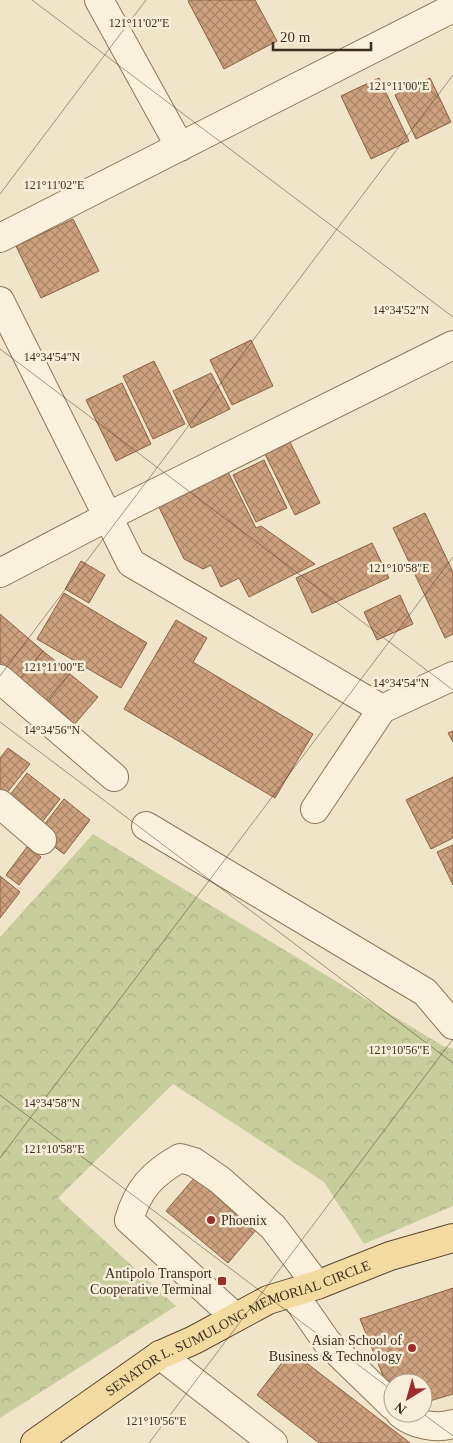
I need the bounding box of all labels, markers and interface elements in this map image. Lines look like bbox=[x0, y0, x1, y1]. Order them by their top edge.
text: 121°11'02"E bbox=[109, 16, 169, 30]
scale bar bbox=[273, 20, 370, 52]
text: 20 m bbox=[280, 29, 311, 45]
text: 121°11'00"E bbox=[369, 79, 429, 93]
text: 121°11'02"E bbox=[24, 178, 84, 192]
text: 14°34'52"N bbox=[373, 303, 430, 317]
text: 14°34'54"N bbox=[24, 350, 81, 364]
text: 121°10'58"E bbox=[368, 561, 430, 575]
text: 121°11'00"E bbox=[24, 660, 84, 674]
text: 14°34'54"N bbox=[373, 676, 430, 690]
text: 14°34'56"N bbox=[24, 723, 81, 737]
text: 121°10'56"E bbox=[368, 1043, 430, 1057]
text: 14°34'58"N bbox=[24, 1096, 81, 1110]
text: 121°10'58"E bbox=[23, 1142, 85, 1156]
place label: Phoenix bbox=[221, 1213, 267, 1228]
marker: Phoenix bbox=[205, 1214, 217, 1226]
street label: SENATOR L. SUMULONG MEMORIAL CIRCLE bbox=[103, 1258, 373, 1399]
place label: Antipolo Transport Cooperative Terminal bbox=[90, 1266, 212, 1297]
marker: Antipolo Transport Cooperative Terminal bbox=[216, 1275, 228, 1287]
place label: Asian School of Business & Technology bbox=[269, 1333, 402, 1364]
marker: Asian School of Business & Technology bbox=[406, 1342, 418, 1354]
north arrow bbox=[383, 1373, 433, 1423]
text: N bbox=[392, 1399, 409, 1417]
text: 121°10'56"E bbox=[125, 1414, 187, 1428]

